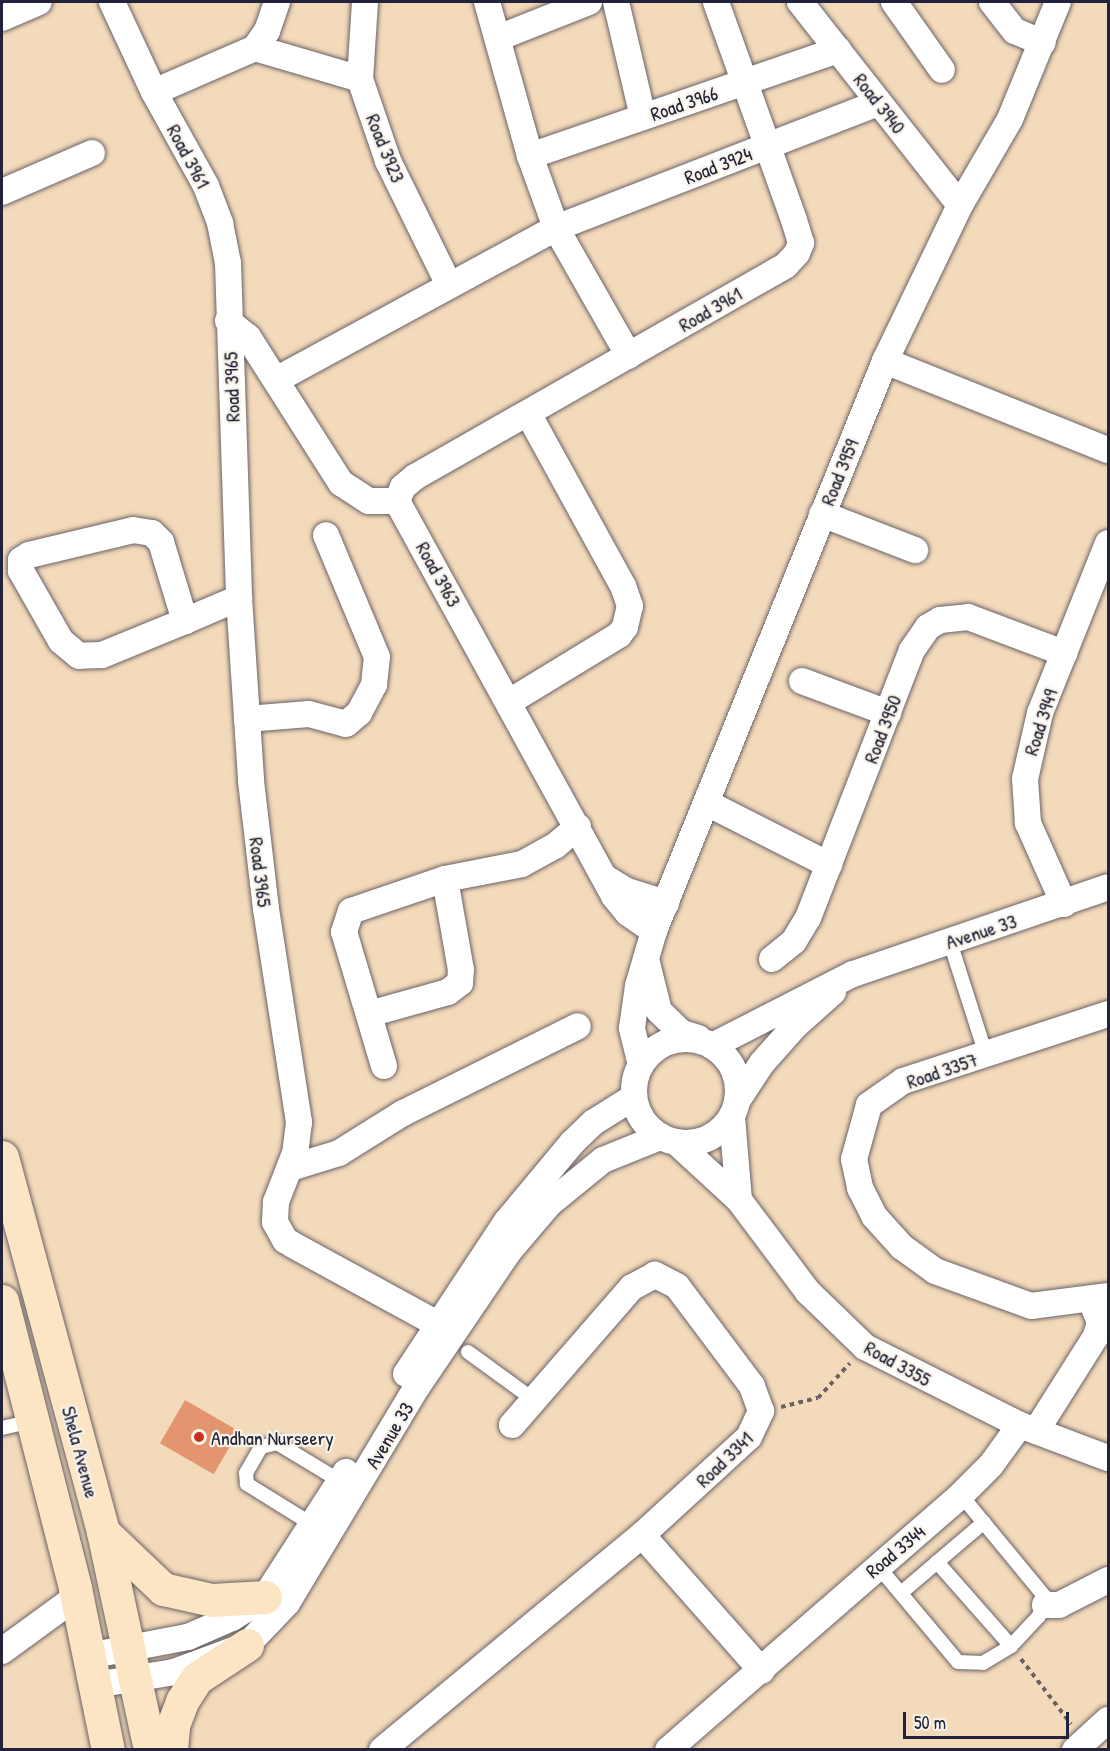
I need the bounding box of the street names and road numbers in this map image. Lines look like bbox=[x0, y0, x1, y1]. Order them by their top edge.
street label: Road 3940 bbox=[849, 68, 911, 138]
street label: Road 3966 bbox=[647, 80, 721, 126]
street label: Road 3923 bbox=[361, 110, 411, 186]
street label: Road 3961 bbox=[162, 120, 216, 192]
street label: Road 3924 bbox=[681, 141, 755, 189]
street label: Road 3961 bbox=[674, 281, 746, 337]
street label: Road 3965 bbox=[218, 352, 244, 422]
street label: Road 3959 bbox=[815, 435, 863, 509]
street label: Road 3963 bbox=[411, 537, 467, 611]
street label: Road 3949 bbox=[1018, 686, 1062, 758]
street label: Road 3950 bbox=[858, 692, 906, 766]
street label: Road 3965 bbox=[245, 836, 277, 908]
street label: Avenue 33 bbox=[942, 908, 1020, 954]
street label: Road 3357 bbox=[903, 1047, 981, 1093]
street label: Road 3355 bbox=[861, 1335, 935, 1391]
street label: Avenue 33 bbox=[360, 1397, 418, 1473]
street label: Shela Avenue bbox=[57, 1403, 105, 1501]
street label: Road 3341 bbox=[690, 1426, 758, 1492]
street label: Road 3344 bbox=[860, 1519, 930, 1583]

